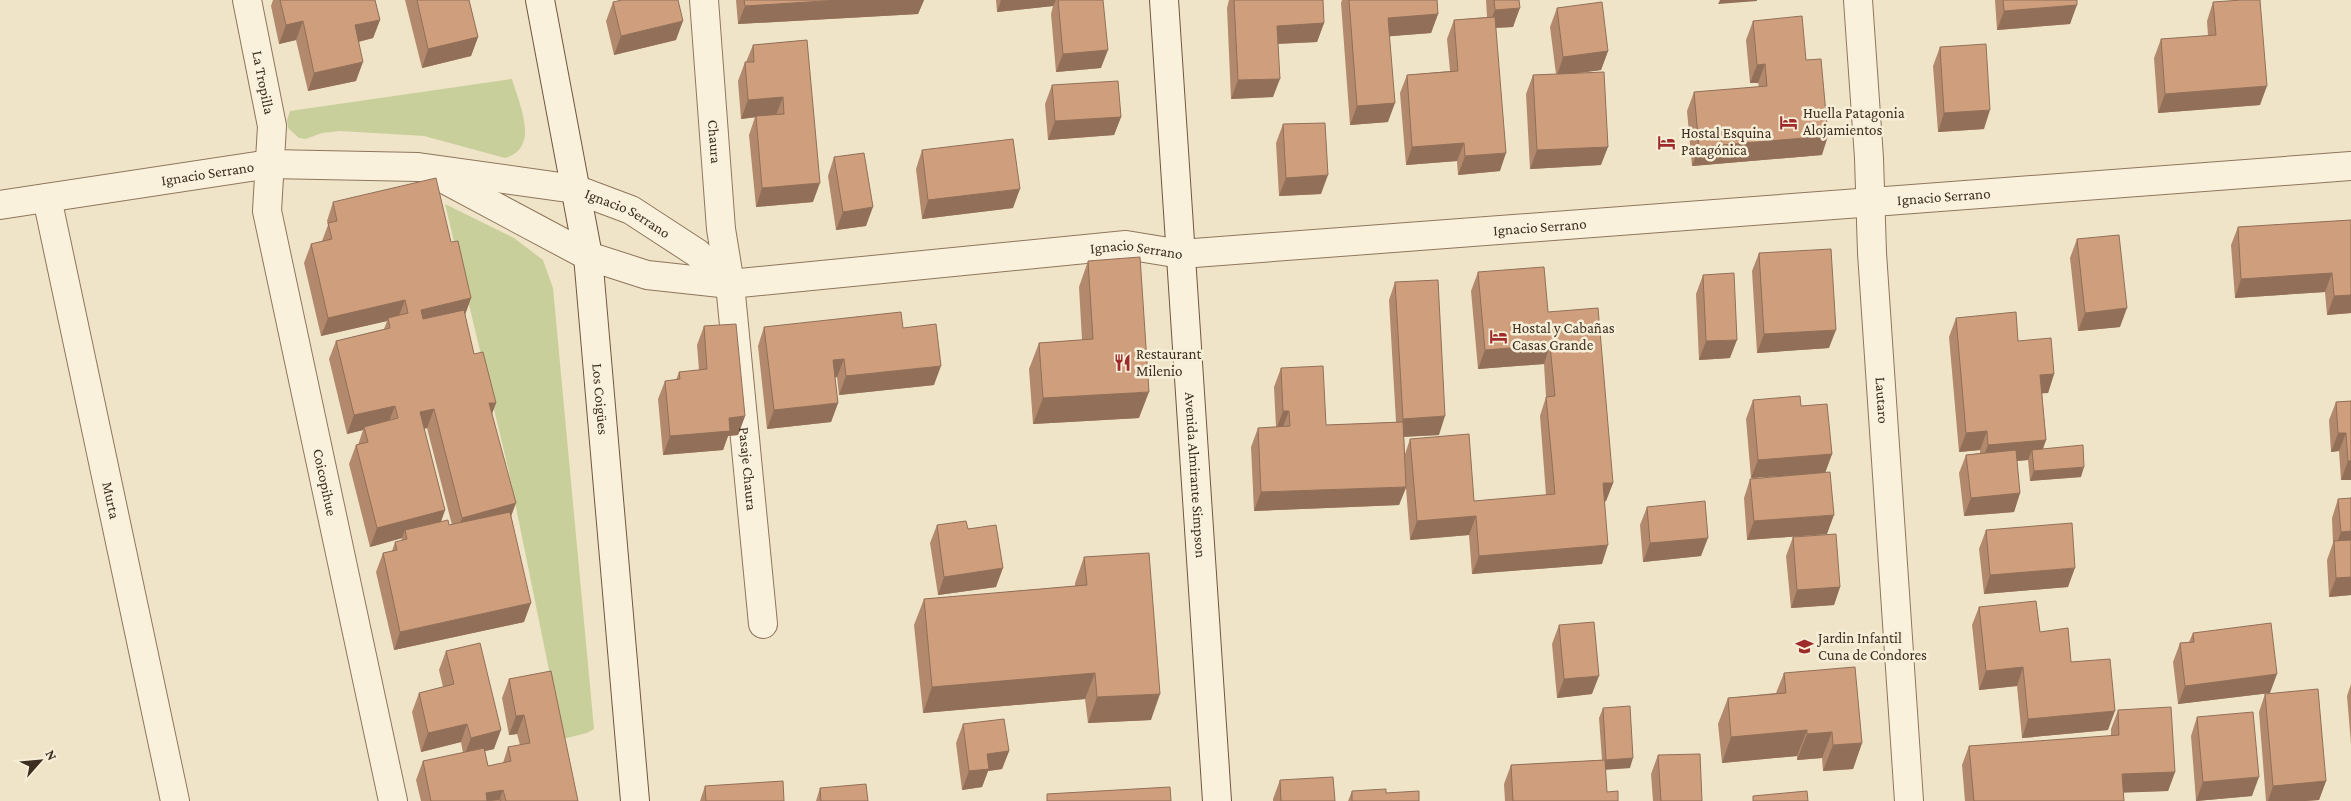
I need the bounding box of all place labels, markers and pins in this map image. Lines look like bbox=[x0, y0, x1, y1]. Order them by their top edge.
place label: Huella Patagonia Alojamientos bbox=[1803, 105, 1905, 139]
hotel icon: Huella Patagonia Alojamientos bbox=[1779, 112, 1799, 132]
place label: Hostal Esquina Patagónica bbox=[1681, 125, 1771, 159]
hotel icon: Hostal Esquina Patagónica bbox=[1657, 132, 1677, 152]
place label: Hostal y Cabañas Casas Grande bbox=[1512, 320, 1615, 353]
hotel icon: Hostal y Cabañas Casas Grande bbox=[1488, 327, 1508, 347]
place label: Restaurant Milenio bbox=[1136, 346, 1202, 379]
restaurant icon: Restaurant Milenio bbox=[1112, 353, 1132, 373]
place label: Jardin Infantil Cuna de Condores bbox=[1816, 630, 1927, 663]
school or university icon: Jardin Infantil Cuna de Condores bbox=[1794, 637, 1814, 657]

